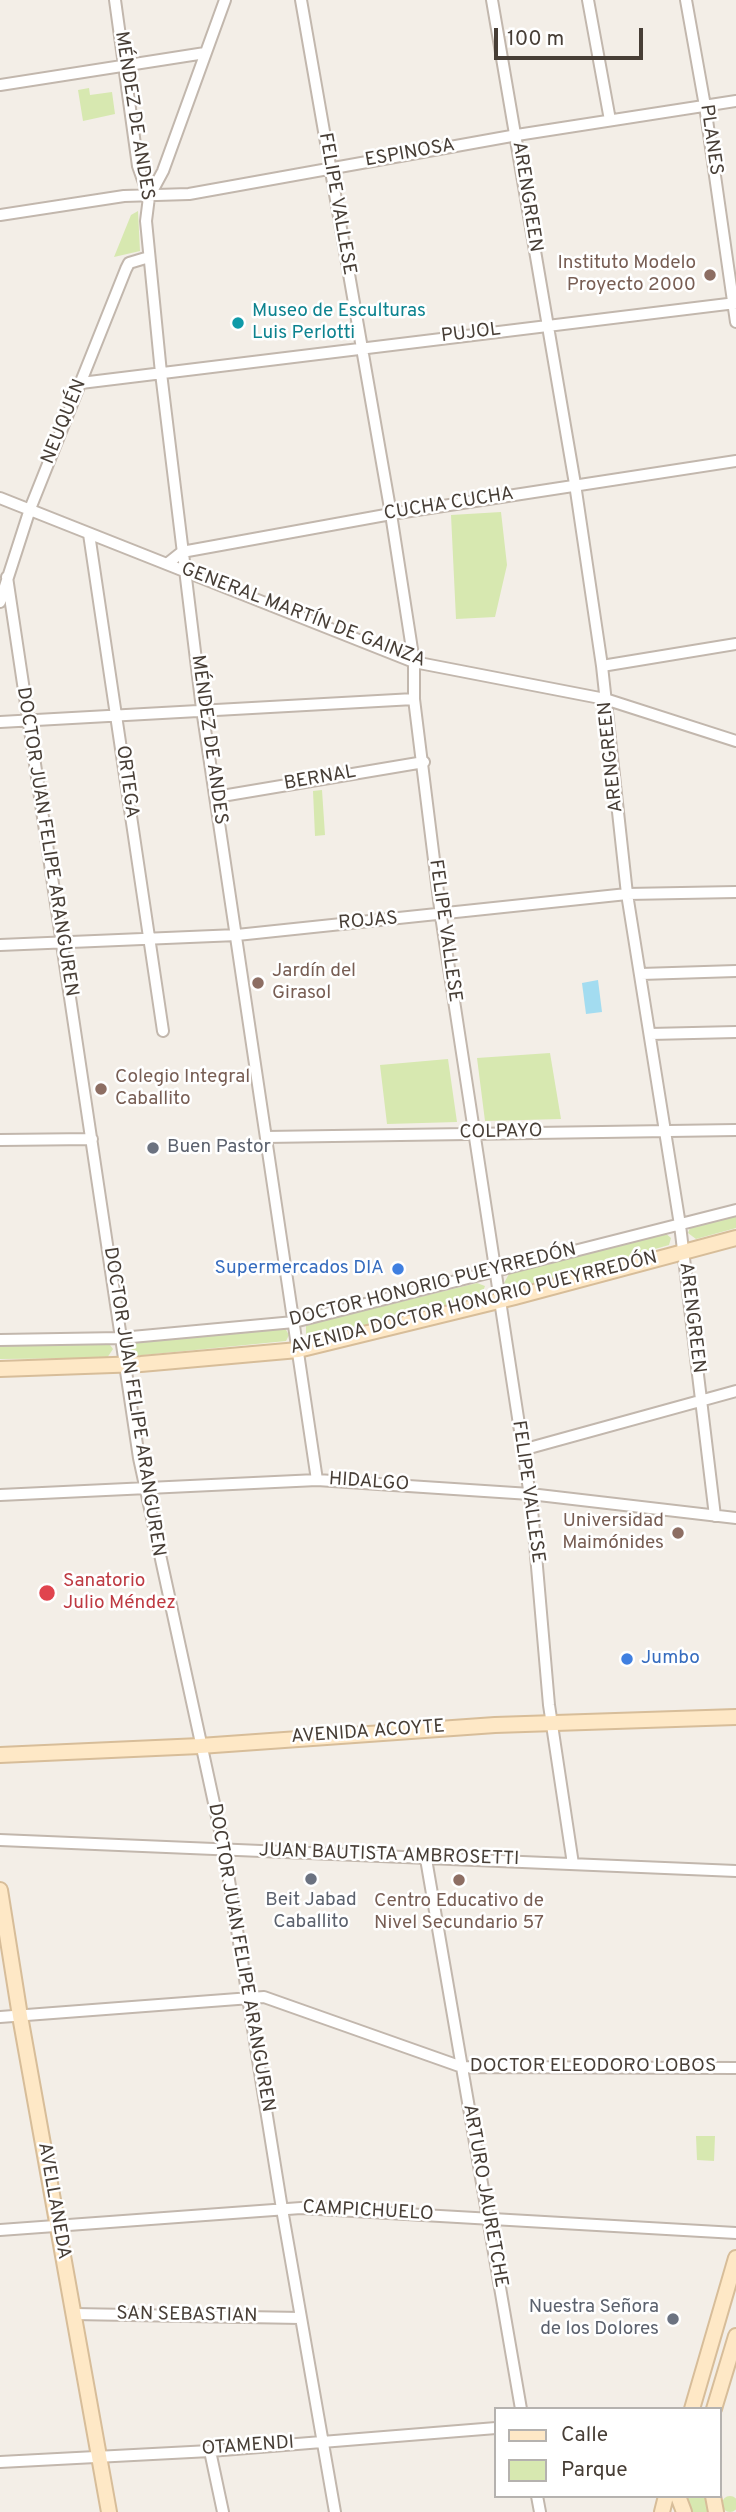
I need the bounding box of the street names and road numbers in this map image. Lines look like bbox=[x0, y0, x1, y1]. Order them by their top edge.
street label: MÉNDEZ DE ANDES bbox=[108, 30, 158, 202]
street label: PLANES bbox=[694, 103, 726, 177]
street label: FELIPE VALLESE bbox=[312, 131, 360, 277]
street label: ESPINOSA bbox=[363, 135, 457, 173]
street label: ARENGREEN bbox=[506, 140, 546, 254]
street label: PUJOL bbox=[440, 319, 502, 349]
street label: NEUQUÉN bbox=[38, 376, 92, 468]
street label: CUCHA CUCHA bbox=[382, 483, 516, 527]
street label: GENERAL MARTÍN DE GAINZA bbox=[178, 559, 428, 673]
street label: MÉNDEZ DE ANDES bbox=[185, 654, 231, 826]
street label: DOCTOR JUAN FELIPE ARANGUREN bbox=[10, 686, 82, 998]
street label: ARENGREEN bbox=[595, 700, 629, 814]
street label: ORTEGA bbox=[110, 744, 142, 820]
street label: BERNAL bbox=[282, 761, 358, 797]
street label: FELIPE VALLESE bbox=[423, 858, 465, 1004]
street label: ROJAS bbox=[337, 908, 399, 936]
street label: COLPAYO bbox=[459, 1121, 543, 1145]
street label: DOCTOR HONORIO PUEYRREDÓN bbox=[287, 1239, 579, 1333]
street label: DOCTOR JUAN FELIPE ARANGUREN bbox=[97, 1246, 169, 1558]
street label: AVENIDA DOCTOR HONORIO PUEYRREDÓN bbox=[288, 1247, 660, 1361]
street label: ARENGREEN bbox=[673, 1261, 709, 1375]
street label: FELIPE VALLESE bbox=[506, 1419, 548, 1565]
street label: HIDALGO bbox=[328, 1469, 410, 1497]
street label: AVENIDA ACOYTE bbox=[290, 1716, 446, 1750]
street label: DOCTOR JUAN FELIPE ARANGUREN bbox=[202, 1802, 278, 2114]
street label: JUAN BAUTISTA AMBROSETTI bbox=[258, 1840, 520, 1872]
street label: DOCTOR ELEODORO LOBOS bbox=[470, 2056, 716, 2078]
street label: ARTURO JAURETCHE bbox=[457, 2103, 511, 2289]
street label: AVELLANEDA bbox=[32, 2141, 74, 2261]
street label: CAMPICHUELO bbox=[302, 2197, 434, 2227]
street label: SAN SEBASTIAN bbox=[116, 2303, 258, 2329]
street label: OTAMENDI bbox=[201, 2432, 295, 2462]

